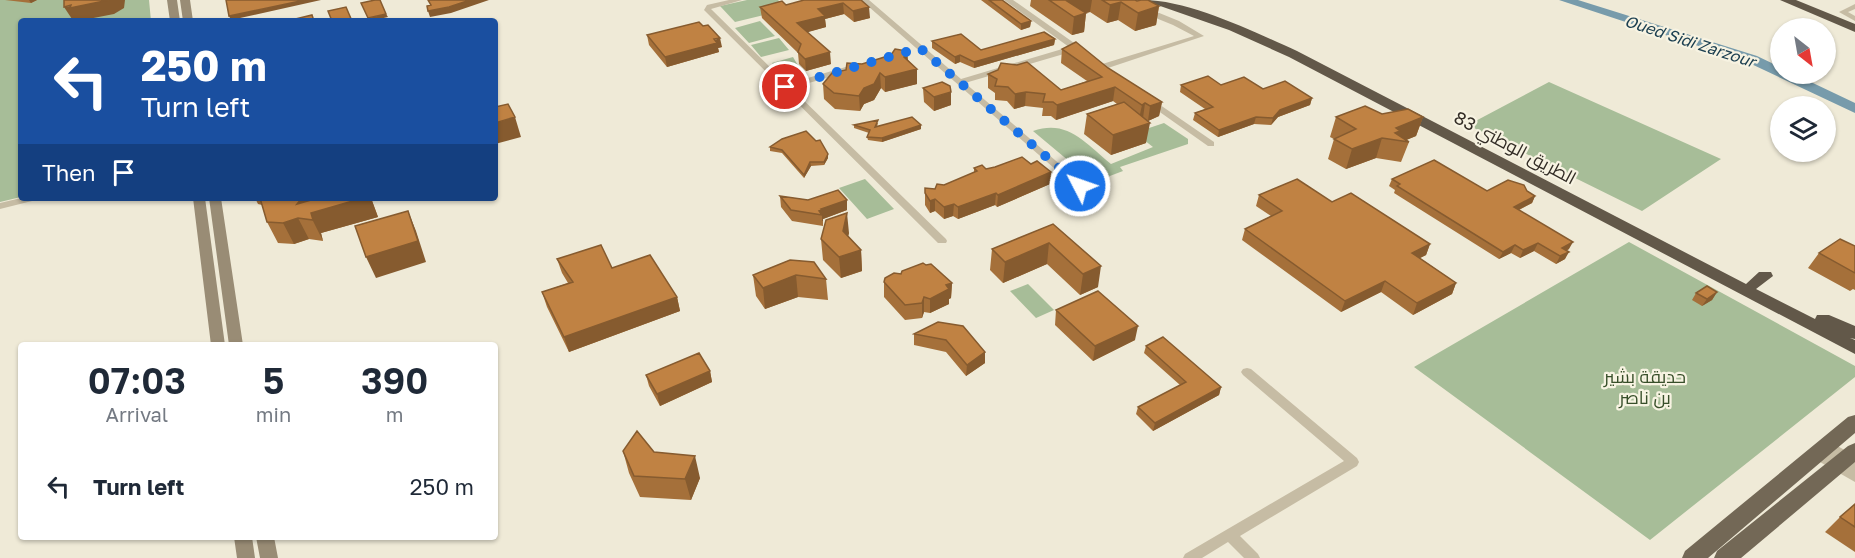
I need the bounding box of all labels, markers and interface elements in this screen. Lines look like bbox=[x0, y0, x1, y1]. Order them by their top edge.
water label: Oued Sidi Zarzour bbox=[1622, 10, 1760, 72]
north arrow bbox=[1770, 18, 1836, 84]
map controls bbox=[1770, 18, 1836, 162]
text: 250 m bbox=[141, 40, 267, 90]
icon: left bbox=[42, 42, 120, 120]
pin bbox=[759, 61, 810, 112]
icon: arrive bbox=[768, 70, 801, 103]
text: Turn left bbox=[141, 91, 250, 123]
button: layers bbox=[1770, 96, 1836, 162]
street label: الطريق الوطني 83 bbox=[1449, 106, 1580, 192]
position arrow bbox=[1048, 154, 1112, 218]
icon: arrive bbox=[107, 156, 140, 189]
text: Then bbox=[42, 159, 95, 186]
text: 07:03 bbox=[88, 359, 186, 402]
text: 5 bbox=[263, 359, 284, 402]
text: 390 bbox=[361, 359, 428, 402]
park label: حديقة بشير بن ناصر bbox=[1603, 365, 1686, 409]
text: Arrival bbox=[106, 402, 168, 426]
text: min bbox=[256, 402, 291, 426]
text: m bbox=[386, 402, 403, 426]
icon: left bbox=[42, 470, 75, 503]
text: Turn left bbox=[93, 473, 184, 500]
text: 250 m bbox=[410, 473, 474, 500]

